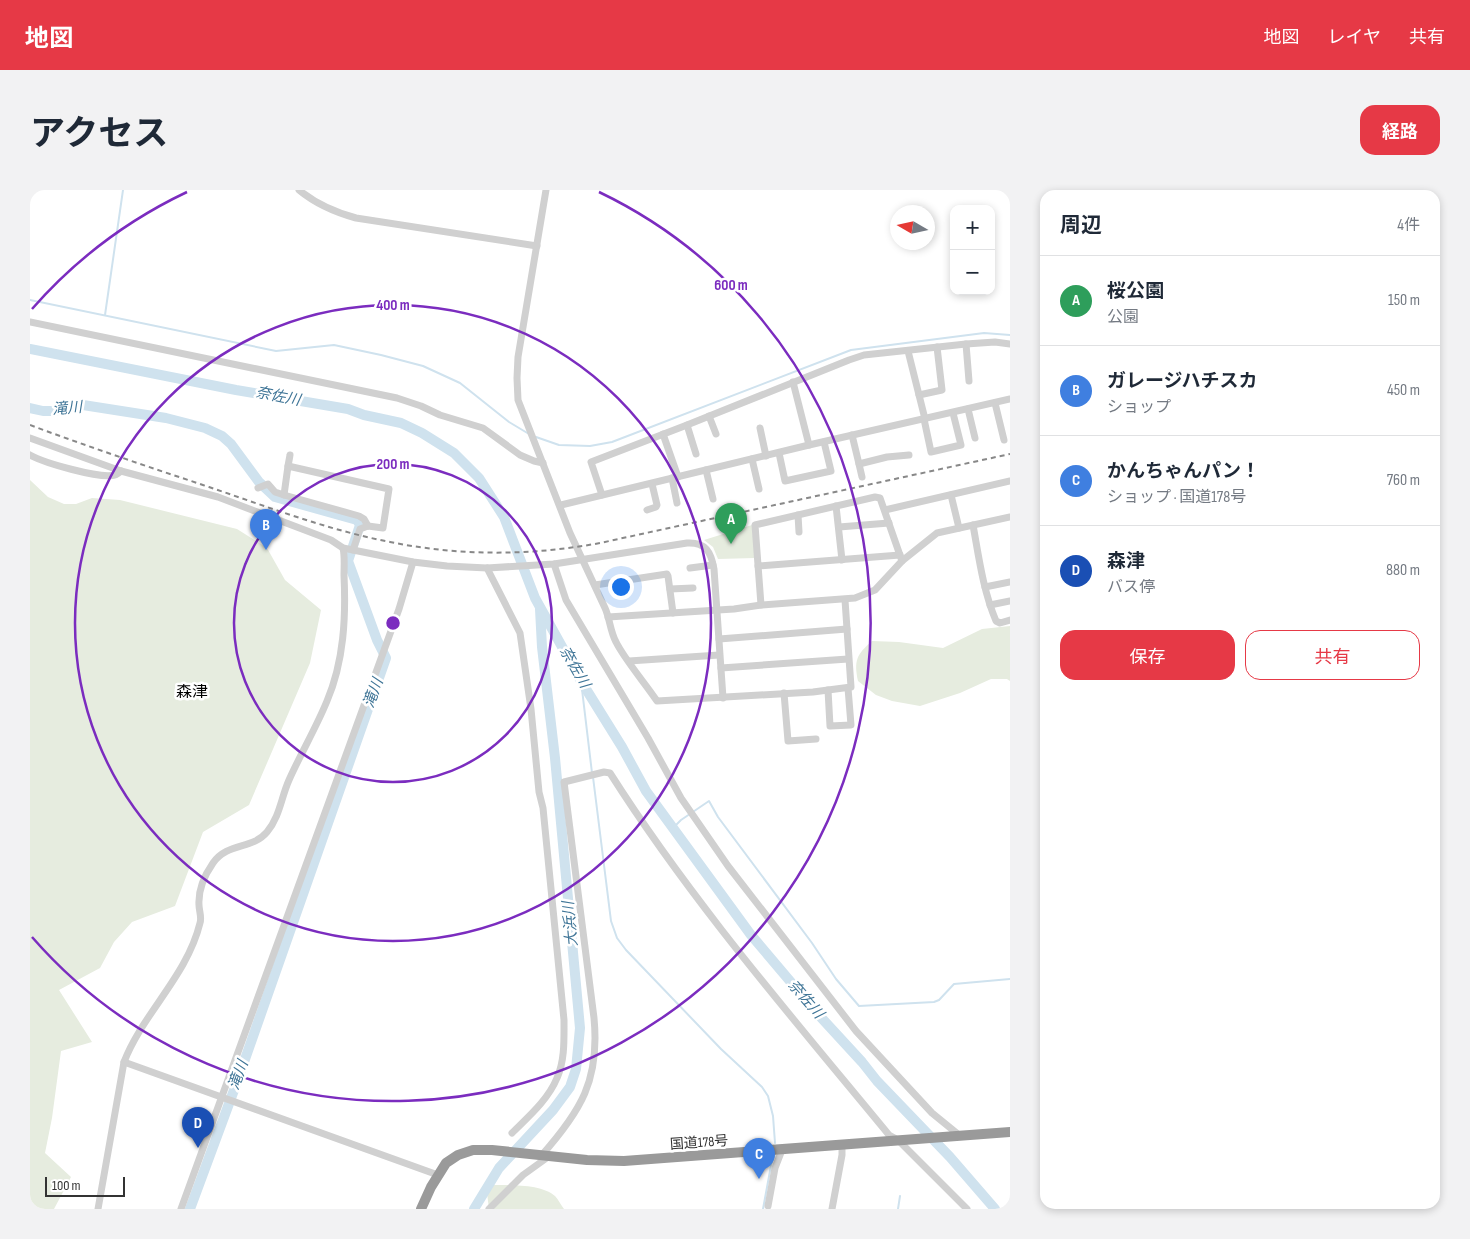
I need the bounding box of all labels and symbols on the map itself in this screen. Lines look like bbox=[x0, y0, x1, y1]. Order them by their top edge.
north arrow bbox=[890, 205, 935, 250]
text: 600 m bbox=[714, 276, 748, 295]
text: 400 m bbox=[376, 296, 410, 315]
water label: 奈佐川 bbox=[254, 383, 304, 410]
water label: 滝川 bbox=[51, 398, 85, 419]
text: 200 m bbox=[376, 455, 410, 474]
pin: A bbox=[715, 503, 747, 544]
pin: B bbox=[250, 509, 282, 550]
your location bbox=[608, 574, 634, 600]
centre of rings bbox=[384, 614, 402, 632]
water label: 奈佐川 bbox=[555, 643, 595, 693]
water label: 滝川 bbox=[359, 674, 388, 711]
district label: 森津 bbox=[176, 683, 208, 702]
water label: 大浜川 bbox=[559, 899, 582, 947]
water label: 奈佐川 bbox=[784, 976, 829, 1024]
water label: 滝川 bbox=[224, 1056, 253, 1093]
pin: D bbox=[182, 1107, 214, 1148]
street label: 国道178号 bbox=[669, 1132, 729, 1153]
pin: C bbox=[743, 1138, 775, 1179]
scale bar bbox=[45, 1174, 125, 1197]

